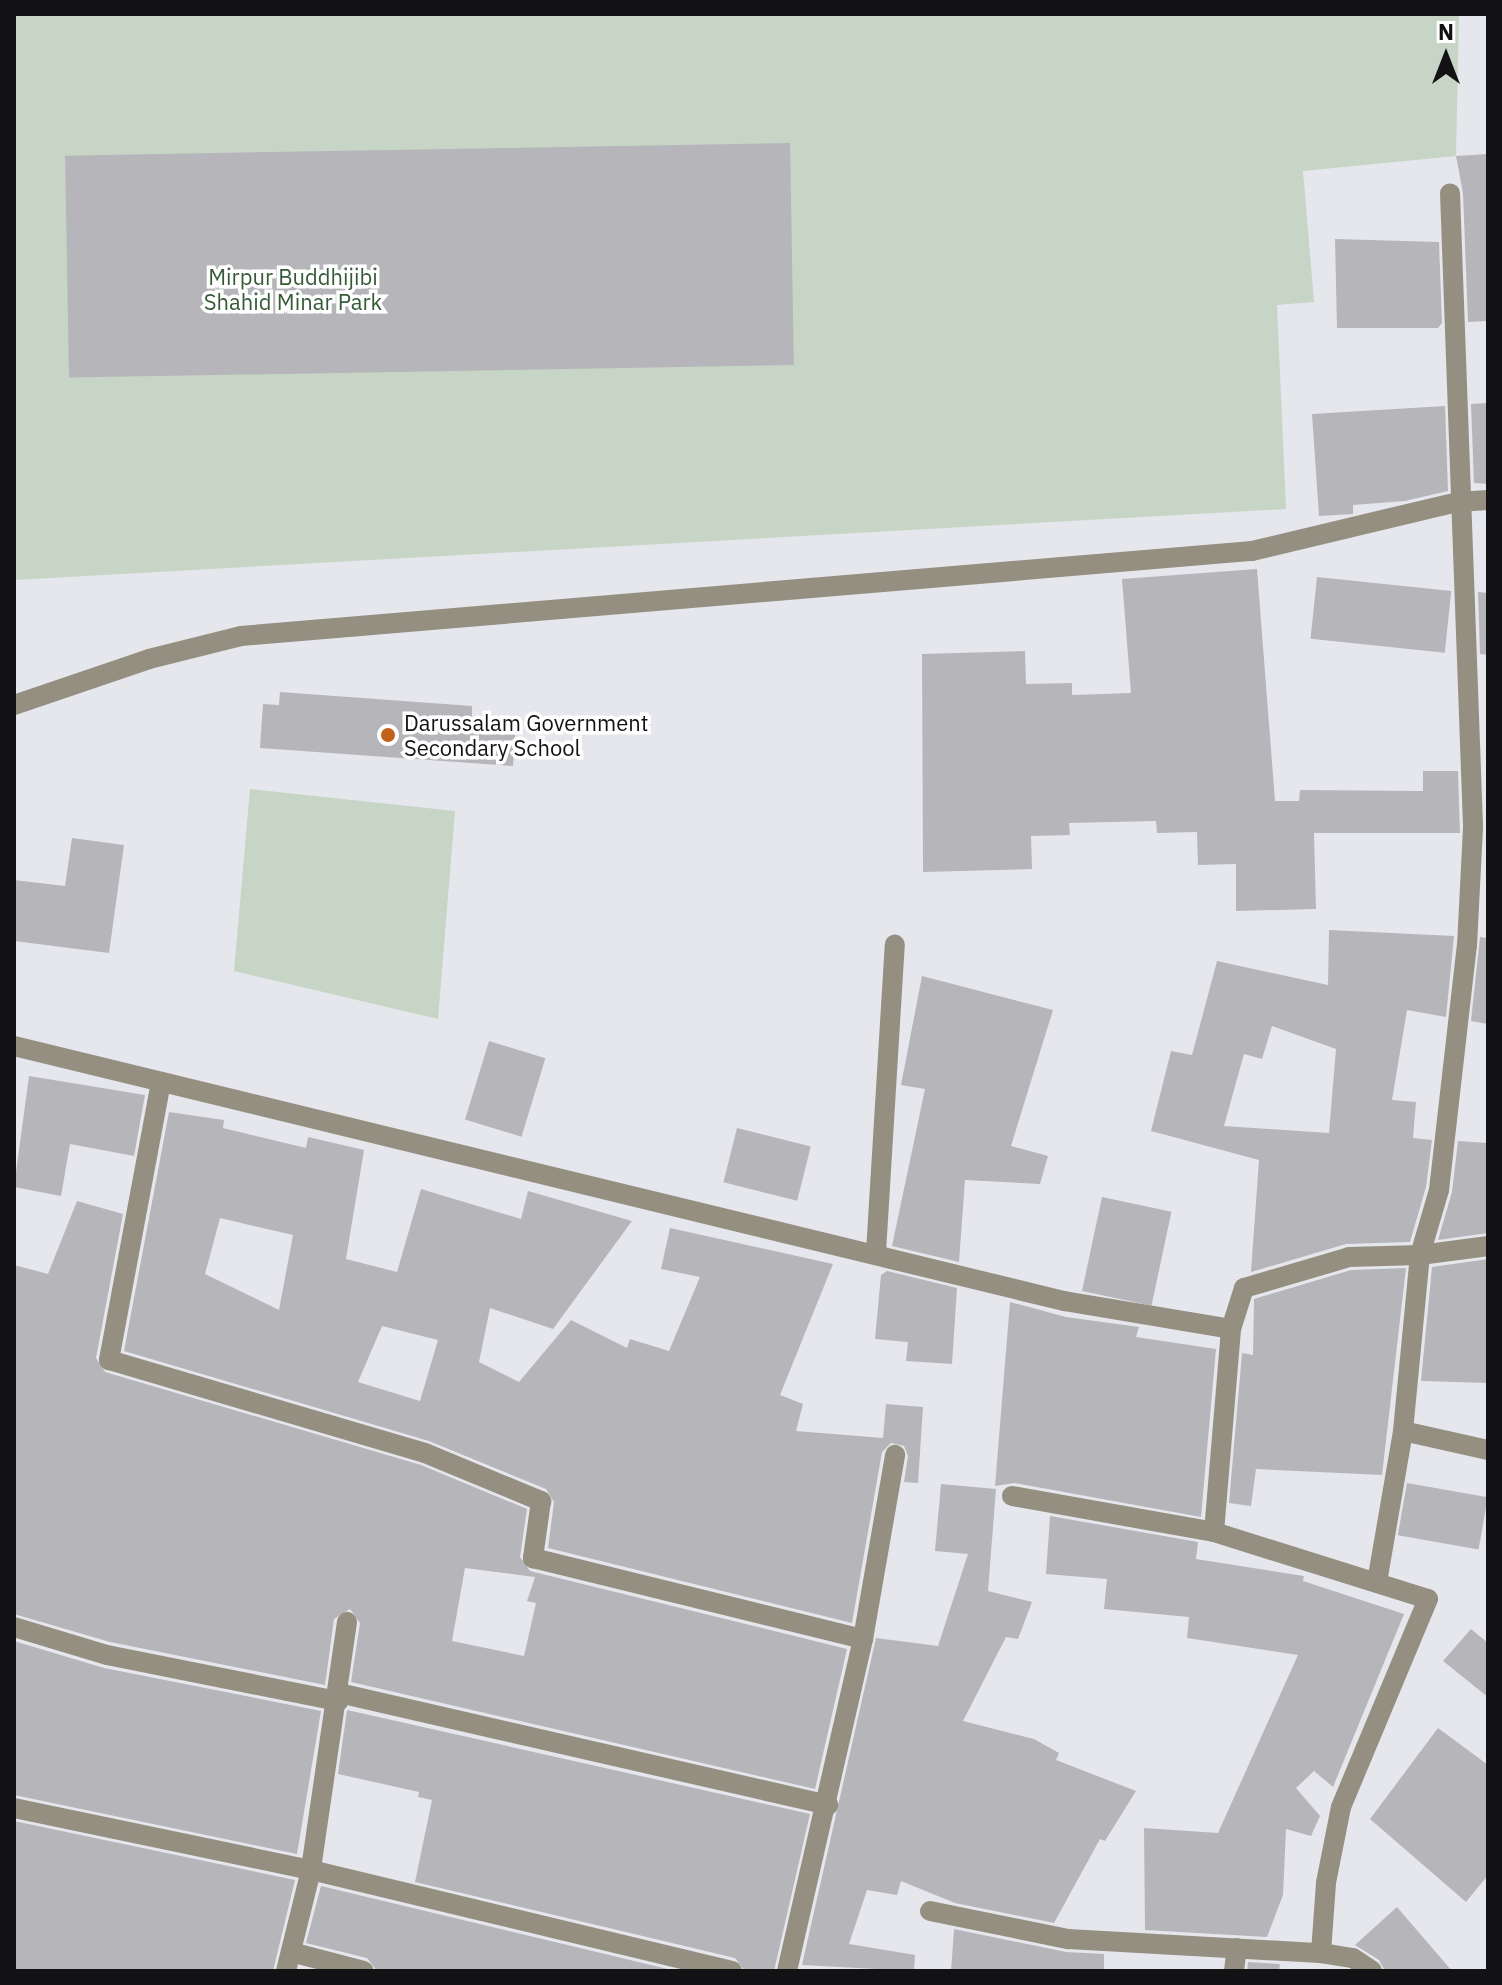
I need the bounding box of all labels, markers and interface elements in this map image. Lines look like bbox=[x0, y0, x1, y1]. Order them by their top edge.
north arrow bbox=[1406, 16, 1486, 96]
text: N bbox=[1438, 17, 1454, 46]
park label: Mirpur Buddhijibi Shahid Minar Park bbox=[204, 263, 382, 314]
place label: Darussalam Government Secondary School bbox=[404, 709, 648, 760]
marker: Darussalam Government Secondary School bbox=[379, 726, 397, 744]

